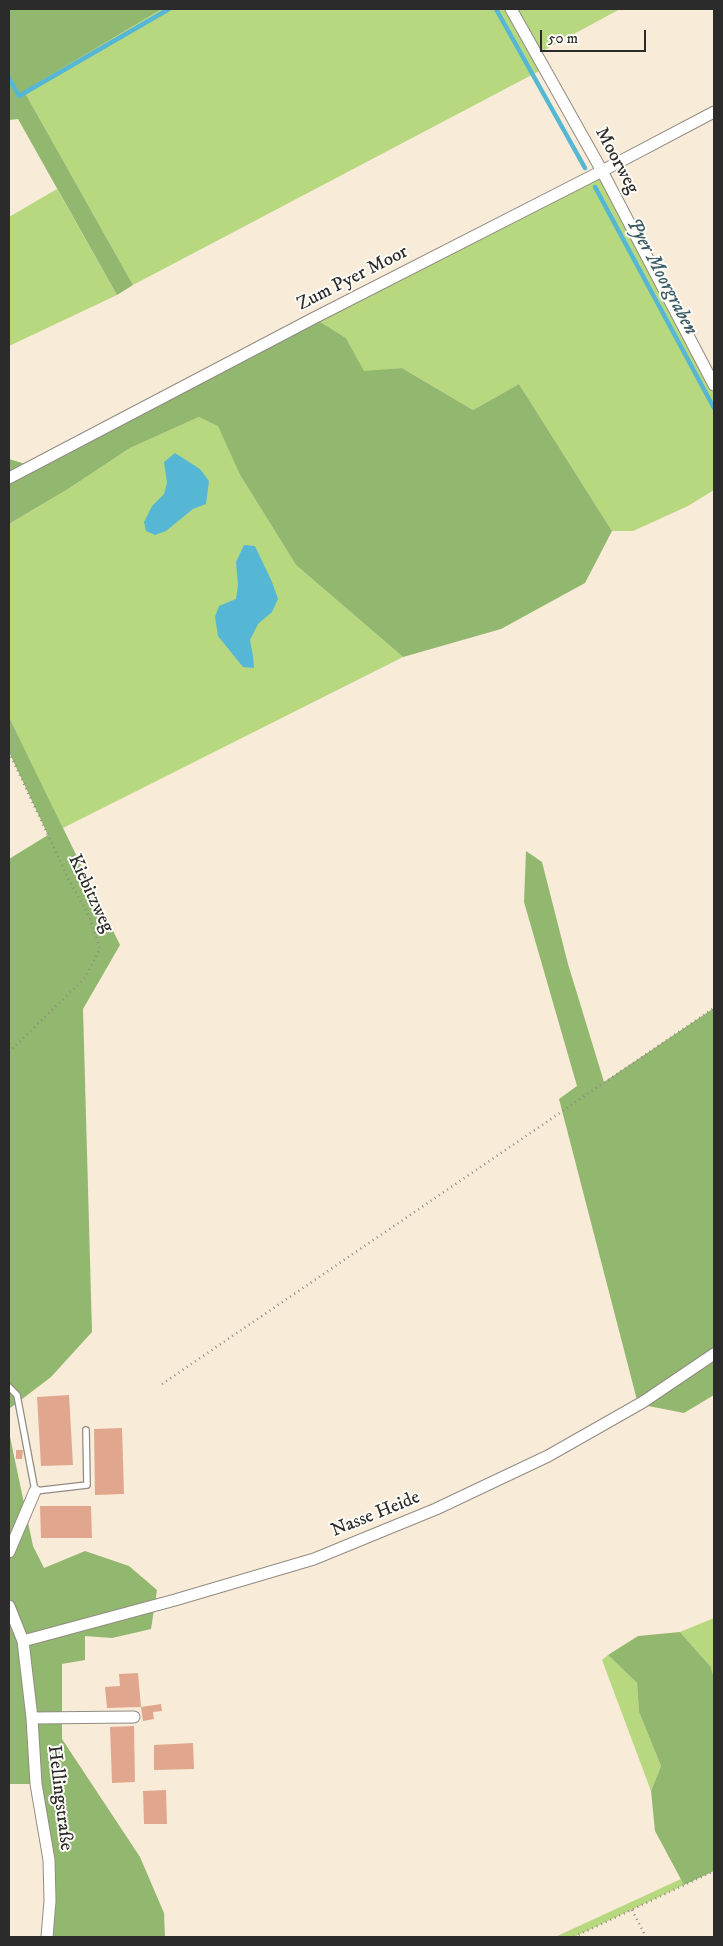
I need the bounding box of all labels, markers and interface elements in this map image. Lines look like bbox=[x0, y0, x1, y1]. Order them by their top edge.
scale bar bbox=[543, 20, 649, 52]
text: 50 m bbox=[548, 29, 578, 48]
street label: Moorweg bbox=[589, 124, 643, 198]
water label: Pyer Moorgraben bbox=[620, 214, 702, 340]
street label: Zum Pyer Moor bbox=[294, 241, 412, 317]
street label: Kiebitzweg bbox=[62, 851, 118, 937]
street label: Nasse Heide bbox=[328, 1487, 424, 1543]
street label: Hellingstraße bbox=[41, 1744, 77, 1852]

